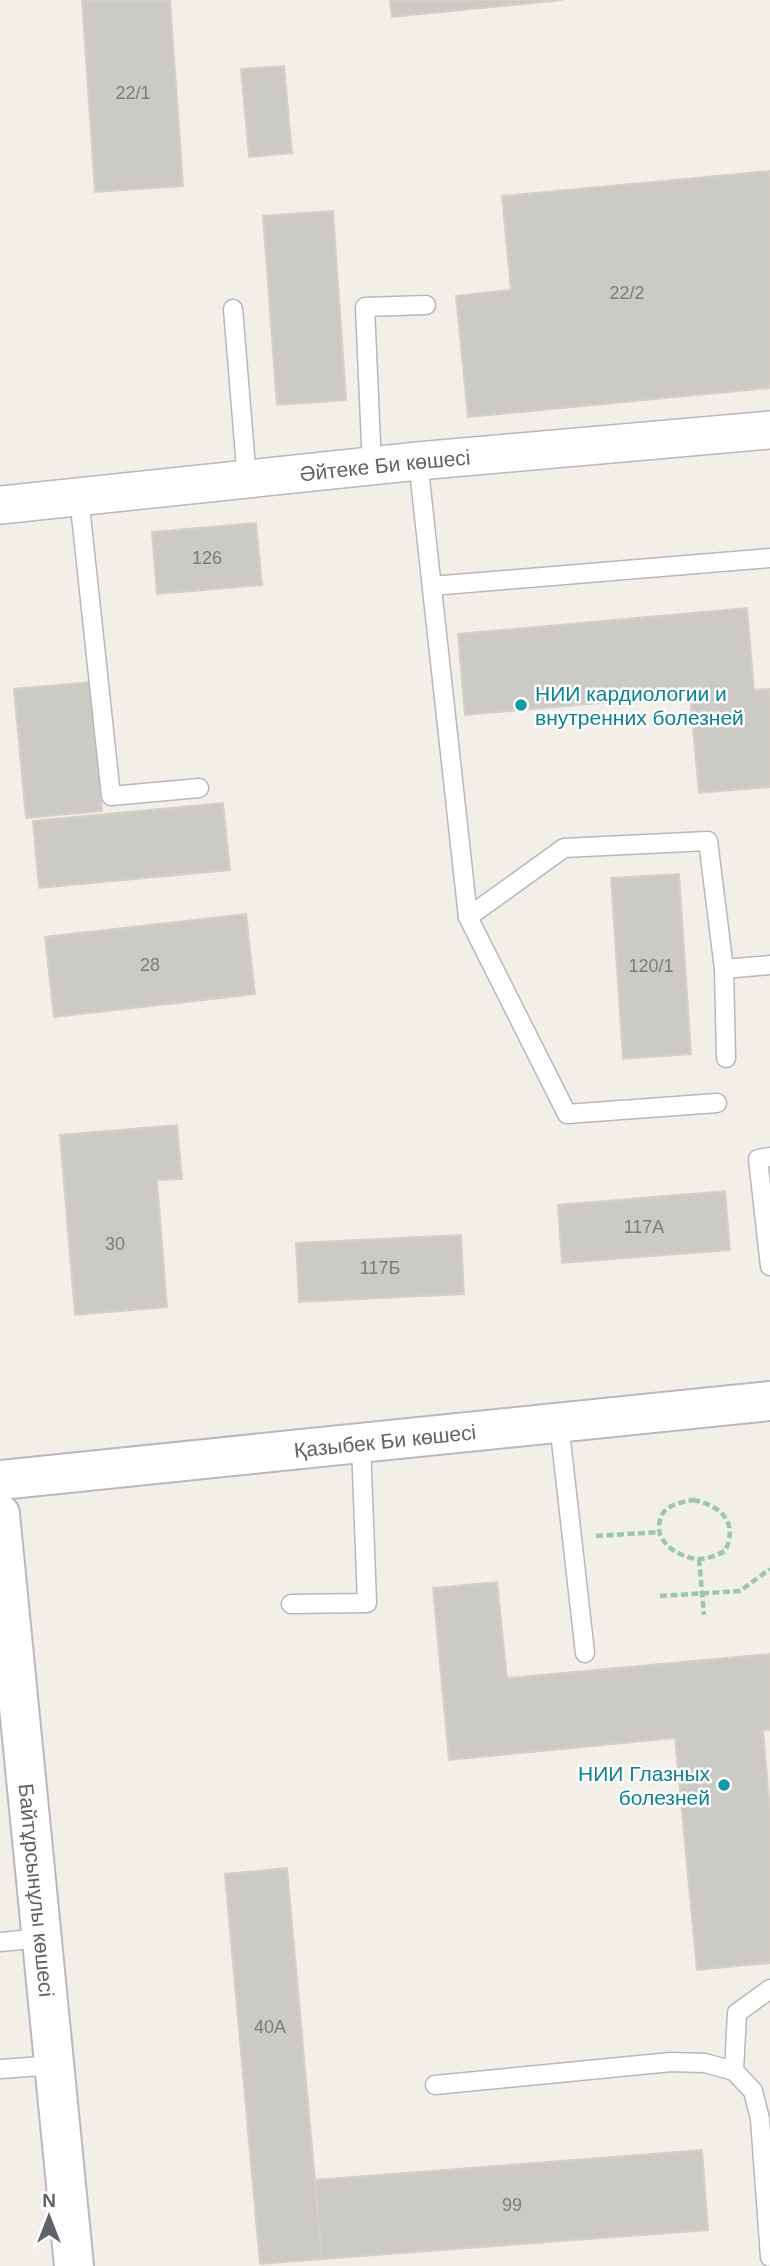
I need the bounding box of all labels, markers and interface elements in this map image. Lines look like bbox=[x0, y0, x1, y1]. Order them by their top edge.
house number: 22/1 bbox=[115, 83, 151, 103]
house number: 22/2 bbox=[609, 283, 645, 303]
street label: Әйтеке Би көшесі bbox=[298, 445, 471, 485]
house number: 126 bbox=[192, 548, 222, 568]
place label: НИИ кардиологии и внутренних болезней bbox=[535, 682, 744, 729]
marker: НИИ кардиологии и внутренних болезней bbox=[513, 697, 529, 713]
house number: 28 bbox=[140, 955, 160, 975]
house number: 120/1 bbox=[628, 956, 674, 976]
house number: 117А bbox=[624, 1217, 664, 1237]
house number: 30 bbox=[105, 1234, 125, 1254]
house number: 117Б bbox=[360, 1258, 400, 1278]
street label: Қазыбек Би көшесі bbox=[293, 1420, 477, 1461]
place label: НИИ Глазных болезней bbox=[578, 1762, 710, 1809]
marker: НИИ Глазных болезней bbox=[716, 1777, 732, 1793]
street label: Байтұрсынұлы көшесі bbox=[15, 1782, 59, 1998]
house number: 40А bbox=[254, 2017, 286, 2037]
north arrow bbox=[14, 2182, 84, 2252]
text: N bbox=[42, 2190, 56, 2211]
house number: 99 bbox=[502, 2195, 522, 2215]

